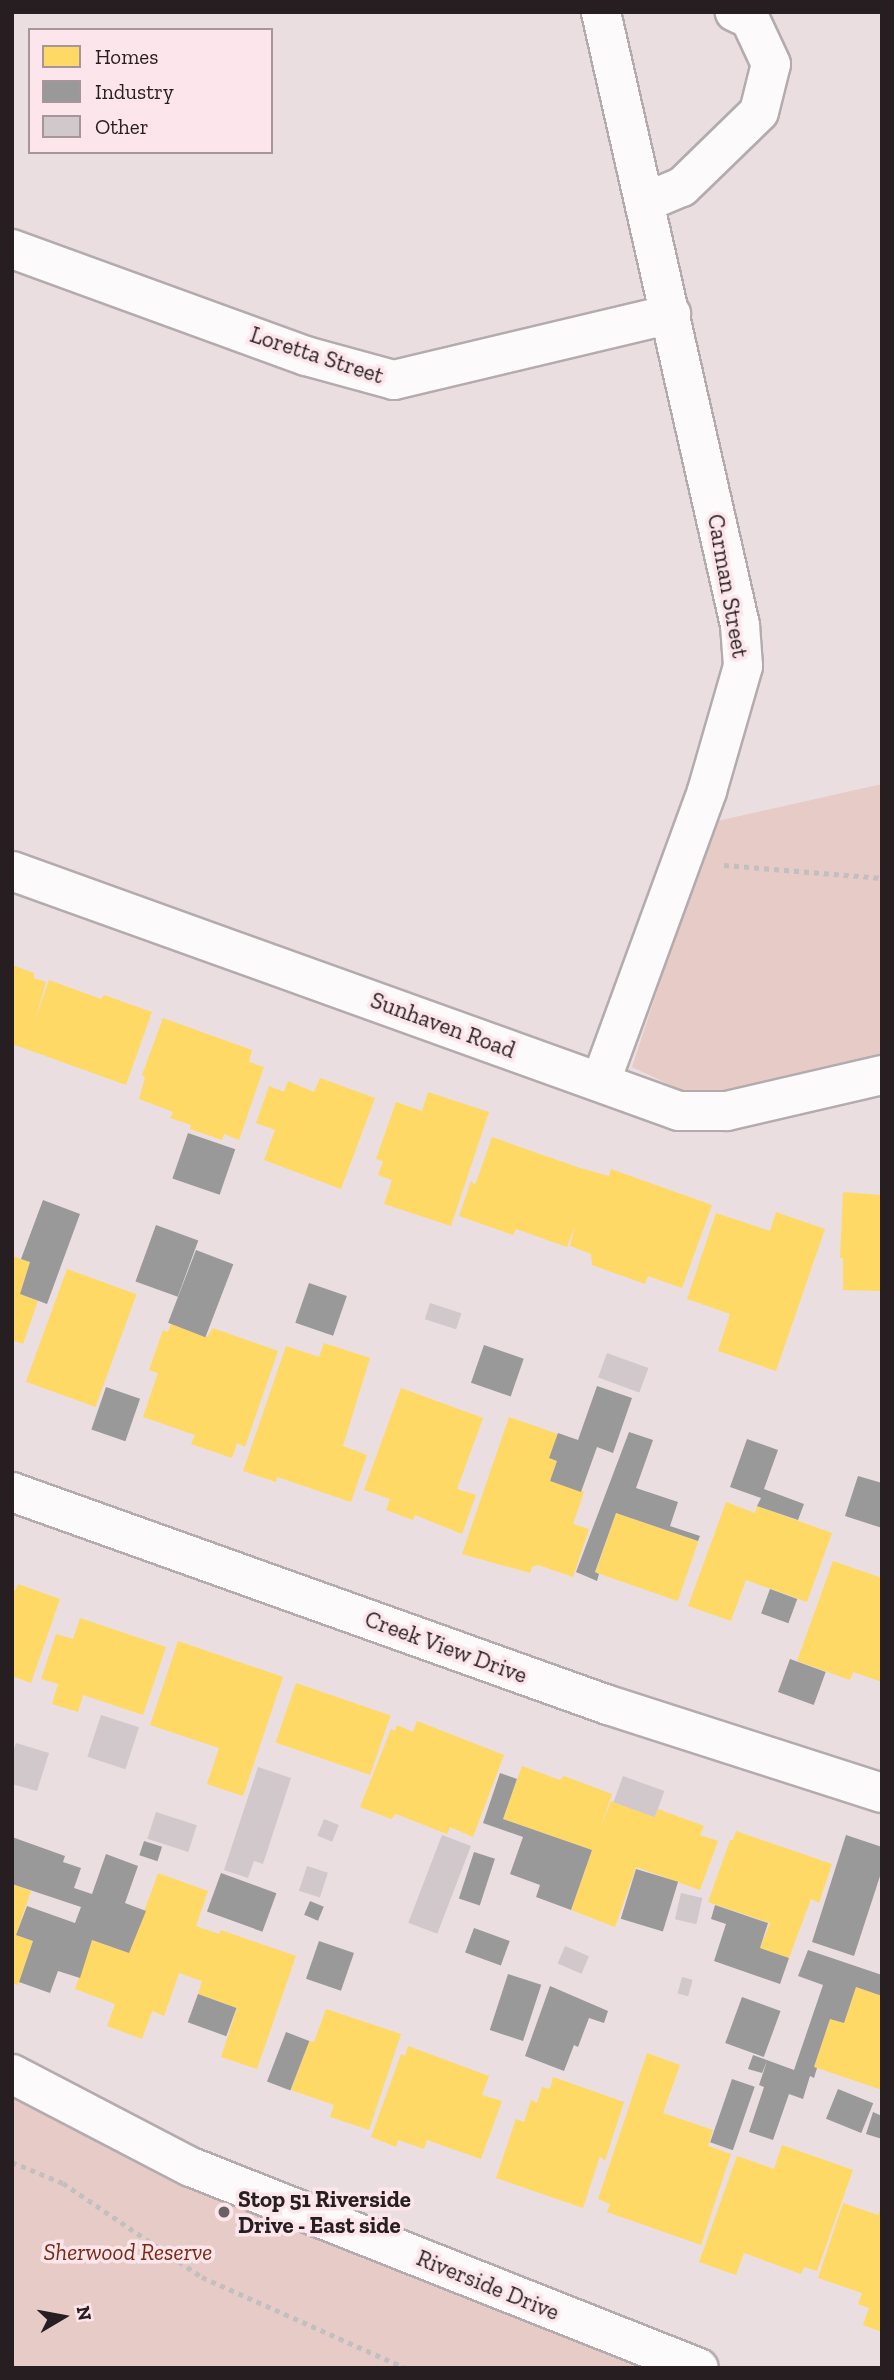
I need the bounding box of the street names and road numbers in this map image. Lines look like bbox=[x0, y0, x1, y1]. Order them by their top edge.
street label: Loretta Street bbox=[247, 320, 387, 390]
street label: Carman Street bbox=[702, 512, 754, 660]
street label: Sunhaven Road bbox=[367, 986, 519, 1064]
street label: Creek View Drive bbox=[361, 1605, 531, 1689]
street label: Riverside Drive bbox=[413, 2244, 563, 2326]

